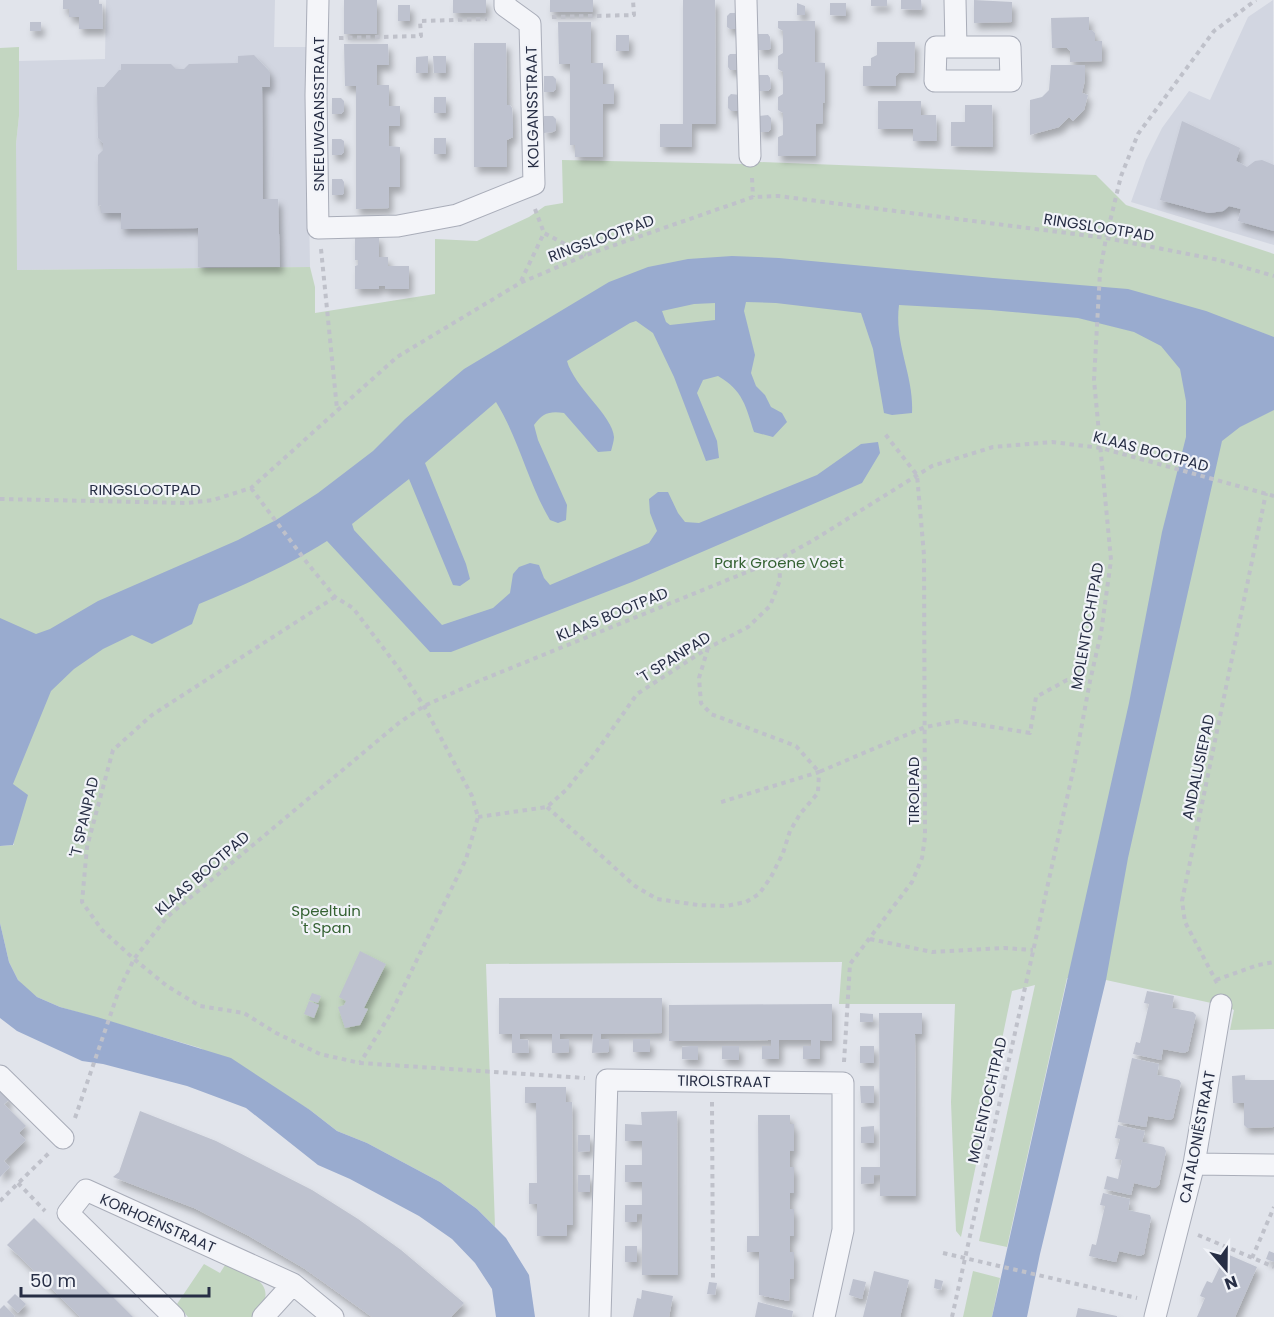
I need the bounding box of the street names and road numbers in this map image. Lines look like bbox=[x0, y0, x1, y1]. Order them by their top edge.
street label: SNEEUWGANSSTRAAT bbox=[308, 36, 329, 192]
street label: KOLGANSSTRAAT bbox=[520, 45, 544, 169]
street label: RINGSLOOTPAD bbox=[1042, 208, 1156, 246]
street label: RINGSLOOTPAD bbox=[545, 209, 657, 267]
street label: KLAAS BOOTPAD bbox=[1091, 425, 1211, 477]
street label: RINGSLOOTPAD bbox=[89, 479, 201, 500]
street label: MOLENTOCHTPAD bbox=[1065, 561, 1109, 691]
street label: KLAAS BOOTPAD bbox=[553, 582, 671, 646]
street label: 'T SPANPAD bbox=[634, 626, 714, 688]
street label: ANDALUSIEPAD bbox=[1177, 712, 1219, 822]
street label: TIROLPAD bbox=[903, 757, 924, 825]
street label: 'T SPANPAD bbox=[65, 775, 103, 859]
street label: KLAAS BOOTPAD bbox=[150, 826, 254, 920]
street label: MOLENTOCHTPAD bbox=[962, 1035, 1012, 1165]
street label: CATALONIËSTRAAT bbox=[1174, 1069, 1220, 1205]
street label: TIROLSTRAAT bbox=[677, 1070, 771, 1092]
street label: KORHOENSTRAAT bbox=[97, 1188, 219, 1258]

